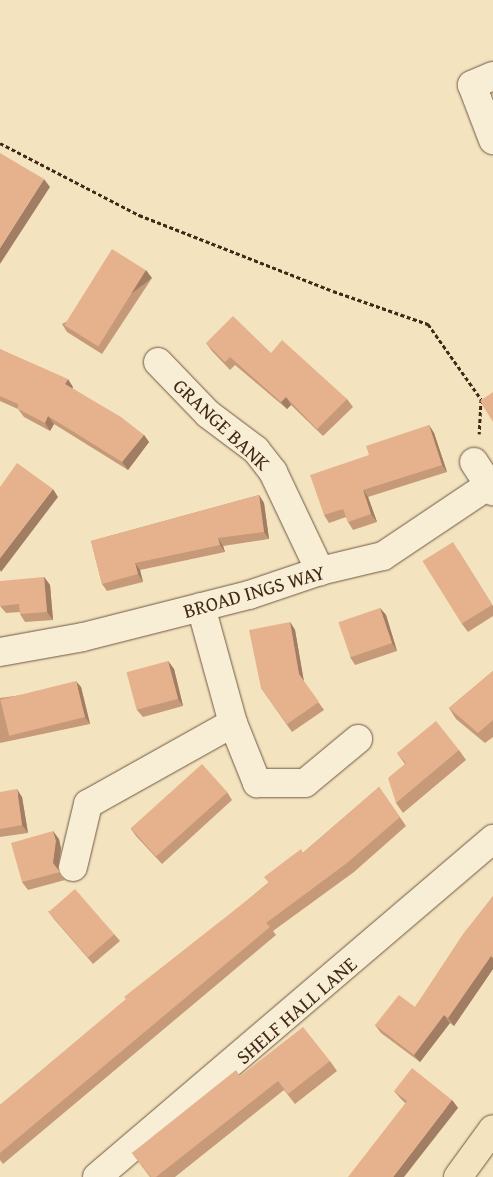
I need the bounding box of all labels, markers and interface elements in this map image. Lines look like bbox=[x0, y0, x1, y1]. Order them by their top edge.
street label: GRANGE BANK bbox=[169, 373, 275, 475]
street label: BROAD INGS WAY bbox=[180, 559, 328, 623]
street label: SHELF HALL LANE bbox=[231, 951, 361, 1069]

